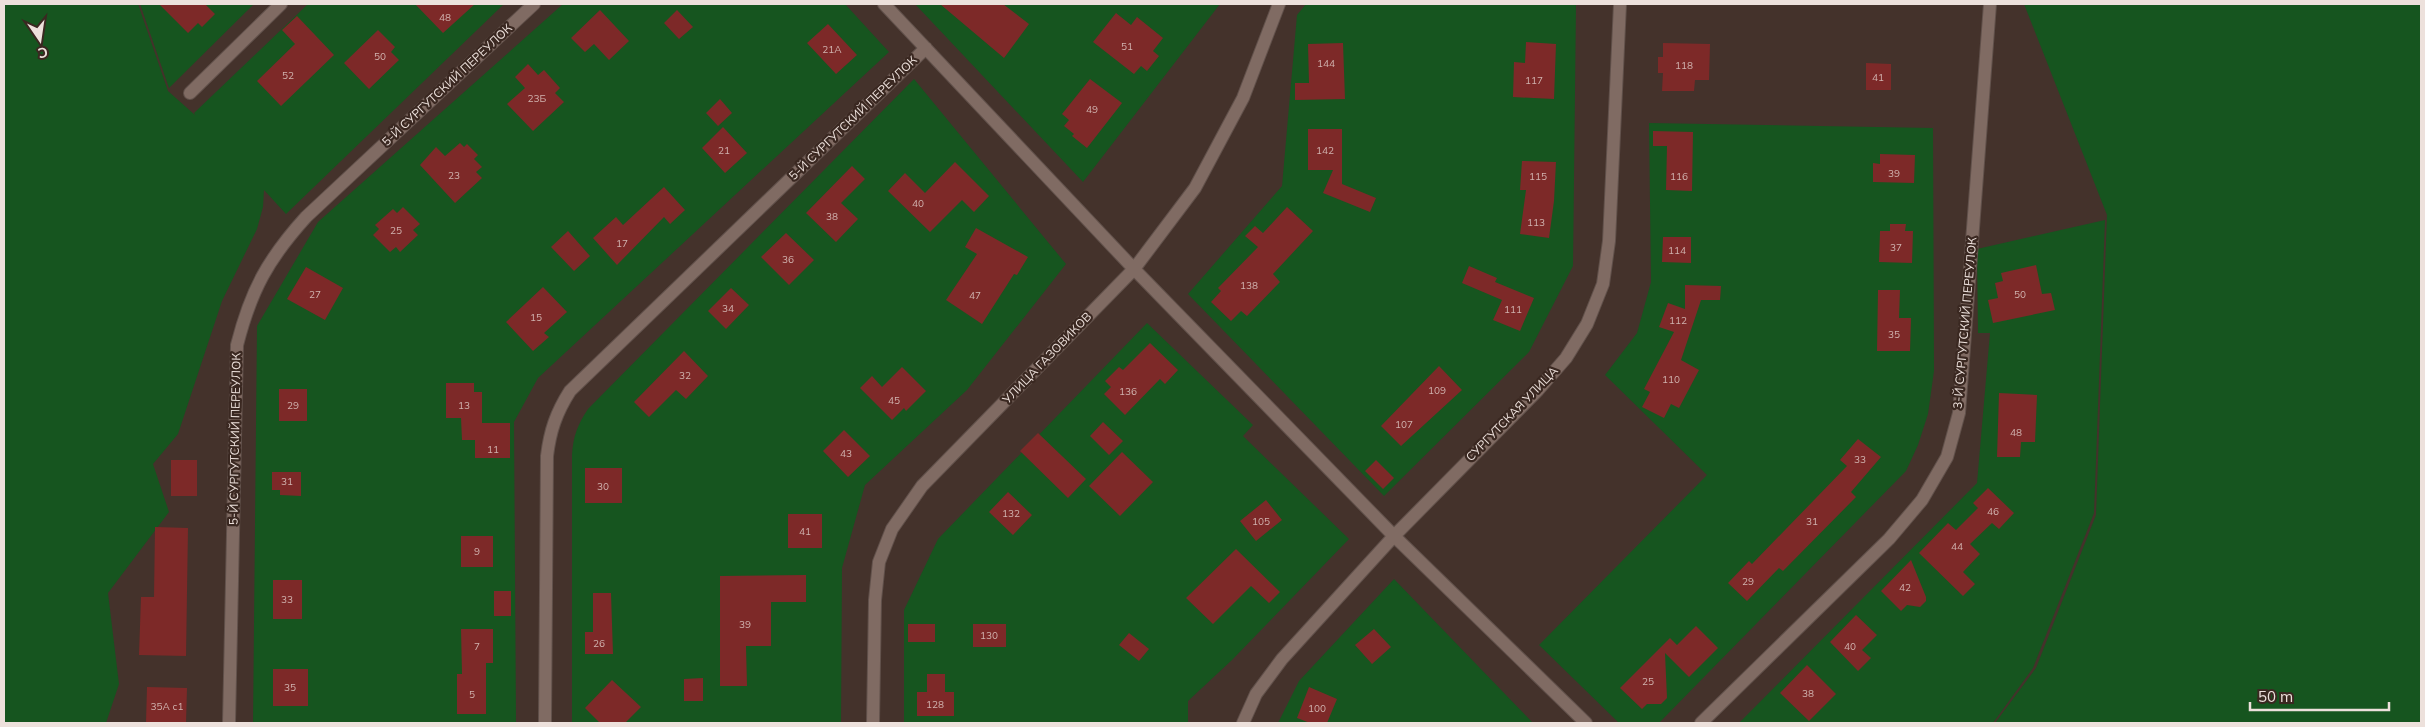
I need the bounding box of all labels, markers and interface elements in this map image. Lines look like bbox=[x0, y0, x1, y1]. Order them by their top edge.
house number: 48 bbox=[439, 11, 451, 24]
north arrow bbox=[15, 15, 65, 65]
street label: 5-Й СУРГУТСКИЙ ПЕРЕУЛОК bbox=[379, 20, 515, 149]
house number: 51 bbox=[1121, 40, 1133, 53]
text: С bbox=[36, 43, 50, 63]
house number: 21А bbox=[822, 43, 842, 56]
house number: 50 bbox=[374, 50, 386, 63]
street label: 5-Й СУРГУТСКИЙ ПЕРЕУЛОК bbox=[785, 52, 920, 183]
house number: 144 bbox=[1317, 57, 1335, 70]
house number: 118 bbox=[1675, 59, 1693, 72]
house number: 52 bbox=[282, 69, 294, 82]
house number: 41 bbox=[1872, 71, 1884, 84]
house number: 117 bbox=[1525, 74, 1543, 87]
house number: 23Б bbox=[528, 92, 547, 105]
house number: 49 bbox=[1086, 103, 1098, 116]
house number: 21 bbox=[718, 144, 730, 157]
house number: 142 bbox=[1316, 144, 1334, 157]
house number: 39 bbox=[1888, 167, 1900, 180]
house number: 23 bbox=[448, 169, 460, 182]
house number: 115 bbox=[1529, 170, 1547, 183]
house number: 116 bbox=[1670, 170, 1688, 183]
house number: 40 bbox=[912, 197, 924, 210]
house number: 38 bbox=[826, 210, 838, 223]
house number: 113 bbox=[1527, 216, 1545, 229]
house number: 25 bbox=[390, 224, 402, 237]
street label: 3-Й СУРГУТСКИЙ ПЕРЕУЛОК bbox=[1950, 236, 1979, 409]
house number: 17 bbox=[616, 237, 628, 250]
house number: 37 bbox=[1890, 241, 1902, 254]
house number: 114 bbox=[1668, 244, 1686, 257]
house number: 36 bbox=[782, 253, 794, 266]
house number: 138 bbox=[1240, 279, 1258, 292]
house number: 27 bbox=[309, 288, 321, 301]
house number: 50 bbox=[2014, 288, 2026, 301]
house number: 47 bbox=[969, 289, 981, 302]
house number: 34 bbox=[722, 302, 734, 315]
house number: 111 bbox=[1504, 303, 1522, 316]
street label: УЛИЦА ГАЗОВИКОВ bbox=[998, 309, 1094, 407]
house number: 15 bbox=[530, 311, 542, 324]
house number: 112 bbox=[1669, 314, 1687, 327]
house number: 35 bbox=[1888, 328, 1900, 341]
street label: 5-Й СУРГУТСКИЙ ПЕРЕУЛОК bbox=[225, 353, 244, 525]
street label: СУРГУТСКАЯ УЛИЦА bbox=[1462, 363, 1561, 464]
house number: 32 bbox=[679, 369, 691, 382]
house number: 110 bbox=[1662, 373, 1680, 386]
house number: 109 bbox=[1428, 384, 1446, 397]
house number: 136 bbox=[1119, 385, 1137, 398]
house number: 45 bbox=[888, 394, 900, 407]
house number: 29 bbox=[287, 399, 299, 412]
house number: 13 bbox=[458, 399, 470, 412]
house number: 107 bbox=[1395, 418, 1413, 431]
house number: 48 bbox=[2010, 426, 2022, 439]
house number: 11 bbox=[487, 443, 499, 456]
house number: 43 bbox=[840, 447, 852, 460]
house number: 33 bbox=[1854, 453, 1866, 466]
house number: 31 bbox=[281, 475, 293, 488]
house number: 30 bbox=[597, 480, 609, 493]
house number: 46 bbox=[1987, 505, 1999, 518]
house number: 132 bbox=[1002, 507, 1020, 520]
house number: 105 bbox=[1252, 515, 1270, 528]
house number: 31 bbox=[1806, 515, 1818, 528]
house number: 41 bbox=[799, 525, 811, 538]
house number: 44 bbox=[1951, 540, 1963, 553]
house number: 9 bbox=[474, 545, 480, 558]
house number: 29 bbox=[1742, 575, 1754, 588]
house number: 42 bbox=[1899, 581, 1911, 594]
house number: 33 bbox=[281, 593, 293, 606]
house number: 39 bbox=[739, 618, 751, 631]
house number: 130 bbox=[980, 629, 998, 642]
house number: 26 bbox=[593, 637, 605, 650]
house number: 7 bbox=[474, 640, 480, 653]
house number: 40 bbox=[1844, 640, 1856, 653]
house number: 25 bbox=[1642, 675, 1654, 688]
scale bar bbox=[2250, 680, 2389, 712]
house number: 35 bbox=[284, 681, 296, 694]
house number: 38 bbox=[1802, 687, 1814, 700]
text: 50 m bbox=[2258, 687, 2293, 706]
house number: 5 bbox=[469, 688, 475, 701]
house number: 128 bbox=[926, 698, 944, 711]
house number: 35А с1 bbox=[150, 700, 184, 713]
house number: 100 bbox=[1308, 702, 1326, 715]

